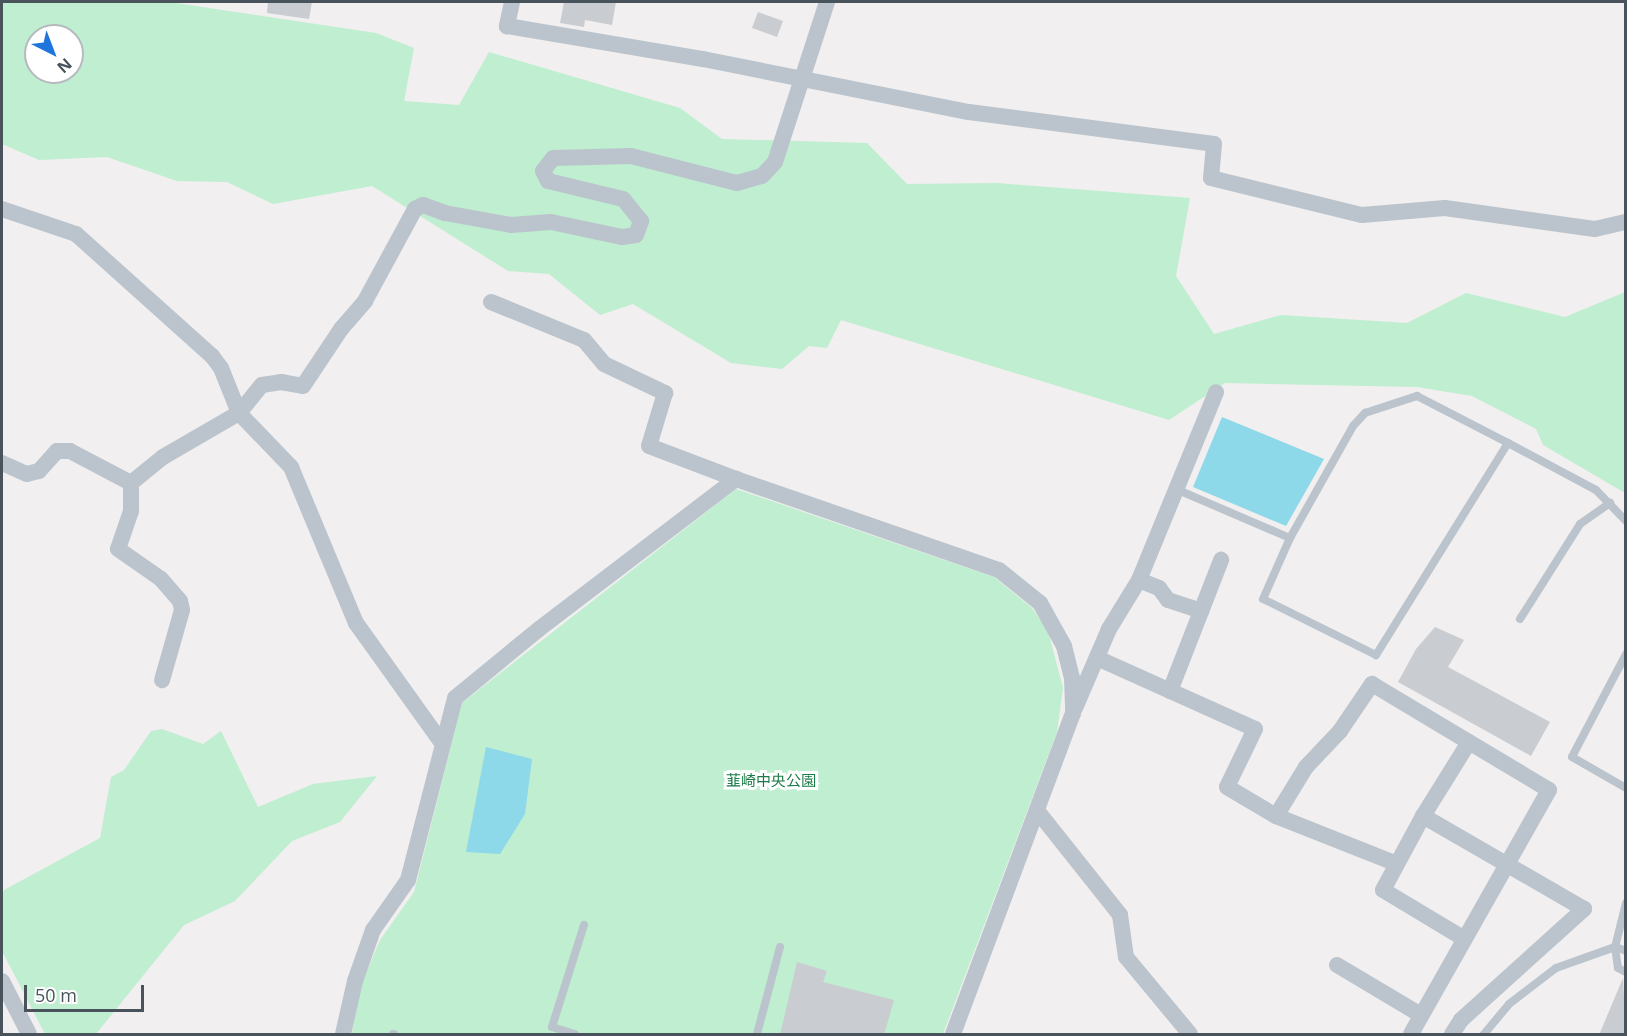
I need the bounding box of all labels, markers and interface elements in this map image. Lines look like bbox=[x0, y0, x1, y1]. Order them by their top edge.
north arrow bbox=[24, 24, 84, 84]
text: N bbox=[53, 53, 77, 78]
park label: 韮崎中央公園 bbox=[726, 772, 816, 790]
scale bar bbox=[27, 973, 147, 1011]
text: 50 m bbox=[35, 983, 77, 1007]

